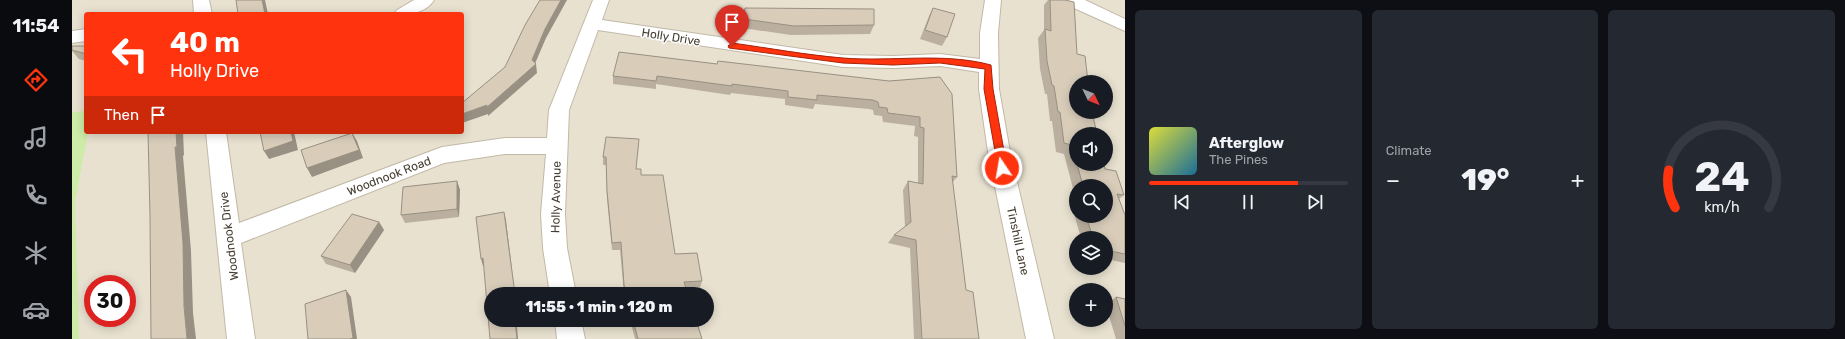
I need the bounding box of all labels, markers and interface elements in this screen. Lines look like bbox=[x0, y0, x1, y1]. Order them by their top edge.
pin bbox=[715, 5, 749, 46]
icon: arrive bbox=[721, 11, 743, 33]
text: 11:54 bbox=[12, 15, 60, 37]
street label: Holly Drive bbox=[641, 25, 702, 49]
text: 40 m bbox=[170, 26, 240, 59]
icon: left bbox=[104, 28, 156, 80]
text: Holly Drive bbox=[170, 60, 259, 82]
icon: directions bbox=[22, 66, 50, 94]
north arrow bbox=[1069, 75, 1113, 119]
map controls bbox=[1069, 75, 1113, 327]
icon: arrive bbox=[147, 104, 169, 126]
text: Then bbox=[104, 106, 139, 124]
icon: music bbox=[22, 124, 50, 152]
button: sound bbox=[1069, 127, 1113, 171]
text: Afterglow bbox=[1209, 134, 1284, 152]
text: Climate bbox=[1386, 143, 1432, 158]
position arrow bbox=[981, 147, 1023, 189]
text: 24 bbox=[1694, 151, 1749, 200]
text: The Pines bbox=[1209, 152, 1268, 167]
street label: Woodnook Road bbox=[345, 154, 433, 198]
street label: Holly Avenue bbox=[548, 160, 564, 233]
text: 19° bbox=[1461, 162, 1509, 198]
text: − bbox=[1386, 167, 1400, 194]
text: + bbox=[1571, 167, 1584, 194]
button: search bbox=[1069, 179, 1113, 223]
icon: phone bbox=[22, 181, 50, 209]
street label: Woodnook Drive bbox=[217, 191, 241, 281]
icon: previous bbox=[1171, 191, 1193, 213]
icon: pause bbox=[1237, 191, 1259, 213]
icon: next bbox=[1304, 191, 1326, 213]
text: km/h bbox=[1704, 198, 1739, 215]
street label: Tinshill Lane bbox=[1004, 206, 1032, 277]
button: layers bbox=[1069, 231, 1113, 275]
icon: climate bbox=[22, 239, 50, 267]
speed limit sign: 30 bbox=[84, 275, 136, 327]
button: + bbox=[1069, 283, 1113, 327]
icon: car bbox=[22, 296, 50, 324]
text: 11:55 · 1 min · 120 m bbox=[525, 298, 673, 316]

